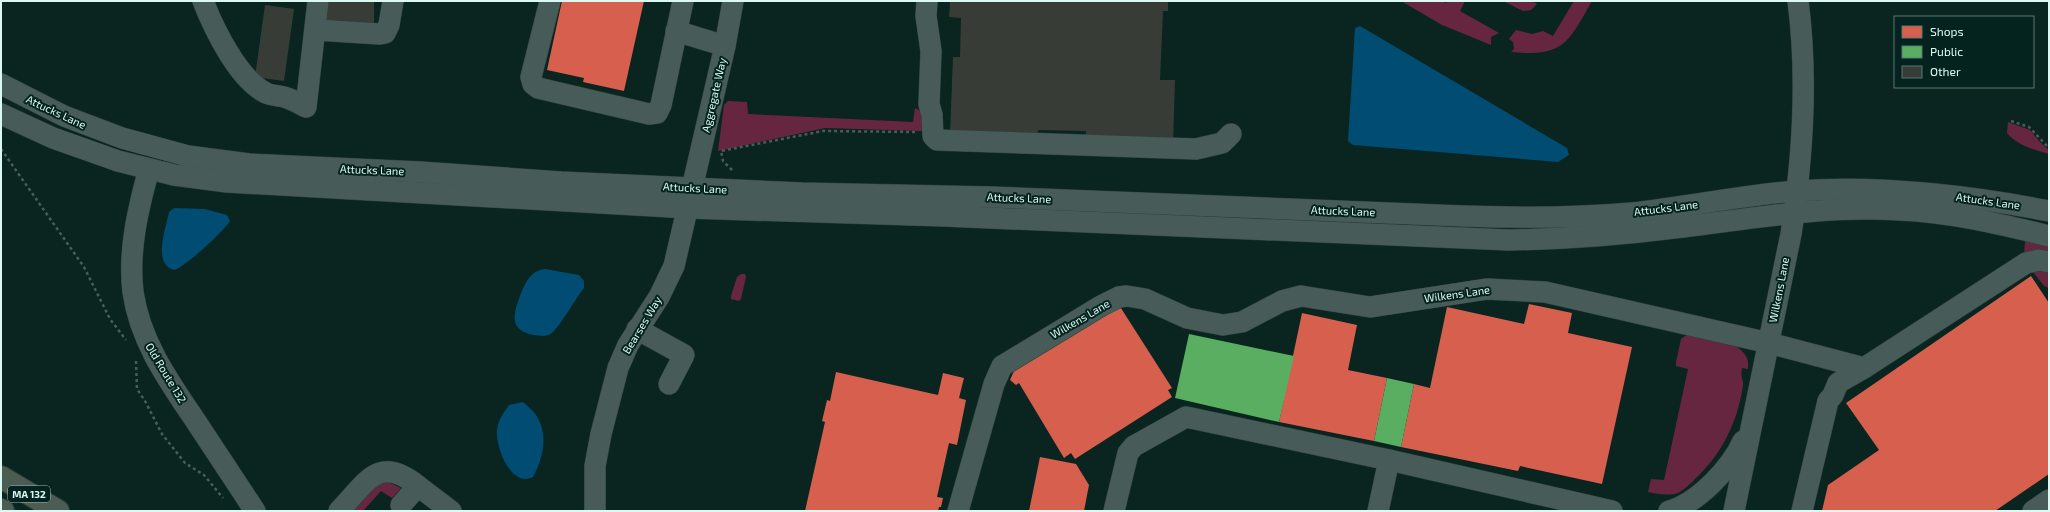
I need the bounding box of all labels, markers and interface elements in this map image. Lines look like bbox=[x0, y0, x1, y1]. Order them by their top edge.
legend bbox=[1894, 16, 2034, 88]
text: Shops bbox=[1930, 24, 1964, 38]
text: Public bbox=[1930, 44, 1963, 58]
street label: Aggregate Way bbox=[699, 56, 728, 133]
text: Other bbox=[1930, 64, 1961, 78]
street label: Attucks Lane bbox=[24, 92, 88, 131]
street label: Attucks Lane bbox=[340, 162, 405, 177]
street label: Attucks Lane bbox=[663, 179, 728, 196]
street label: Attucks Lane bbox=[987, 190, 1052, 205]
street label: Attucks Lane bbox=[1955, 190, 2021, 211]
street label: Attucks Lane bbox=[1633, 197, 1699, 218]
street label: Attucks Lane bbox=[1311, 203, 1376, 218]
street label: Wilkens Lane bbox=[1766, 256, 1791, 324]
street label: Wilkens Lane bbox=[1423, 282, 1491, 305]
street label: Bearses Way bbox=[619, 294, 664, 356]
street label: Wilkens Lane bbox=[1048, 296, 1112, 341]
street label: Old Route 132 bbox=[143, 340, 189, 405]
road number: MA 132 bbox=[8, 486, 50, 502]

